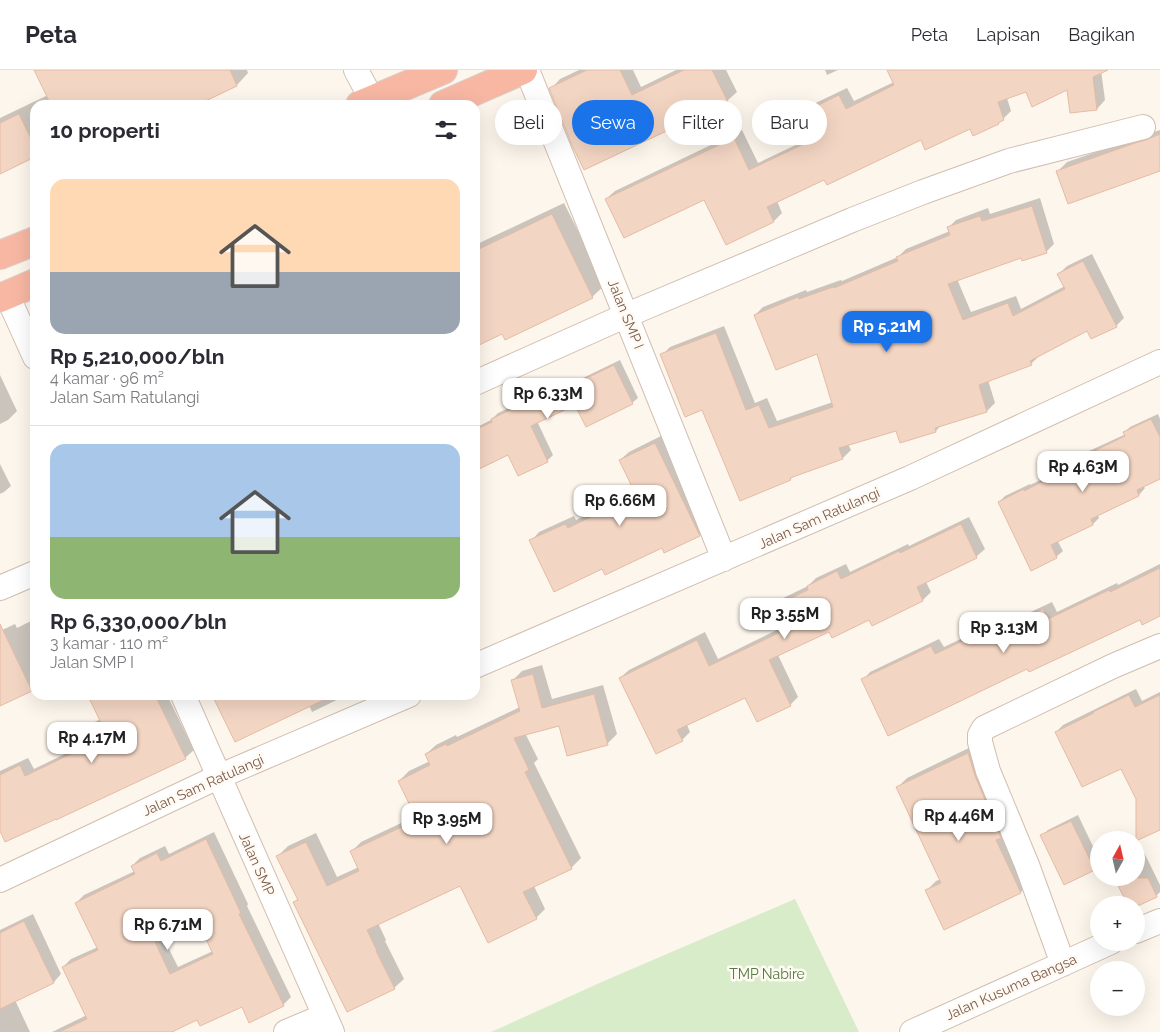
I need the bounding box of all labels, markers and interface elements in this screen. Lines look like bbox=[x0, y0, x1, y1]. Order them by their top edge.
text: Peta bbox=[25, 20, 77, 49]
text: Peta bbox=[911, 24, 948, 45]
text: Lapisan bbox=[976, 24, 1040, 45]
text: Bagikan bbox=[1068, 24, 1135, 45]
chip: Beli bbox=[495, 100, 562, 145]
chip: Sewa bbox=[572, 100, 654, 145]
chip: Filter bbox=[664, 100, 742, 145]
chip: Baru bbox=[752, 100, 827, 145]
icon: filters bbox=[432, 116, 460, 144]
text: 10 properti bbox=[50, 118, 160, 143]
icon: home bbox=[210, 211, 300, 301]
street label: Jalan SMP I bbox=[605, 277, 647, 351]
pin: Rp 5.21M bbox=[835, 310, 939, 353]
text: Rp 5.21M bbox=[853, 317, 921, 336]
text: Rp 5,210,000/bln bbox=[50, 344, 224, 369]
text: 4 kamar · 96 m² bbox=[50, 369, 164, 388]
pin: Rp 6.33M bbox=[496, 378, 600, 420]
text: Rp 6.33M bbox=[513, 384, 583, 403]
text: Jalan Sam Ratulangi bbox=[50, 388, 200, 407]
pin: Rp 4.63M bbox=[1031, 450, 1135, 493]
text: Rp 4.63M bbox=[1048, 457, 1118, 476]
icon: home bbox=[210, 477, 300, 567]
pin: Rp 6.66M bbox=[568, 484, 672, 527]
street label: Jalan Sam Ratulangi bbox=[756, 484, 882, 552]
text: Rp 6.66M bbox=[584, 491, 656, 510]
pin: Rp 3.55M bbox=[733, 598, 837, 640]
text: Rp 3.55M bbox=[751, 604, 819, 623]
text: Rp 6,330,000/bln bbox=[50, 609, 227, 634]
pin: Rp 3.13M bbox=[952, 612, 1056, 654]
text: Rp 3.13M bbox=[970, 618, 1038, 637]
text: 3 kamar · 110 m² bbox=[50, 634, 168, 653]
text: Jalan SMP I bbox=[50, 653, 134, 672]
pin: Rp 4.17M bbox=[40, 722, 144, 764]
text: Rp 4.17M bbox=[58, 728, 126, 747]
street label: Jalan Sam Ratulangi bbox=[140, 751, 266, 819]
pin: Rp 4.46M bbox=[907, 800, 1011, 842]
pin: Rp 3.95M bbox=[395, 802, 499, 845]
text: Rp 4.46M bbox=[924, 806, 994, 825]
text: Rp 3.95M bbox=[412, 809, 482, 828]
street label: Jalan SMP bbox=[236, 830, 278, 898]
north arrow bbox=[1090, 831, 1145, 886]
map controls bbox=[1090, 831, 1145, 1016]
button: + bbox=[1090, 896, 1145, 951]
pin: Rp 6.71M bbox=[116, 908, 220, 951]
text: Rp 6.71M bbox=[134, 915, 202, 934]
street label: Jalan Kusuma Bangsa bbox=[943, 951, 1079, 1023]
button: − bbox=[1090, 961, 1145, 1016]
park label: TMP Nabire bbox=[729, 966, 805, 982]

